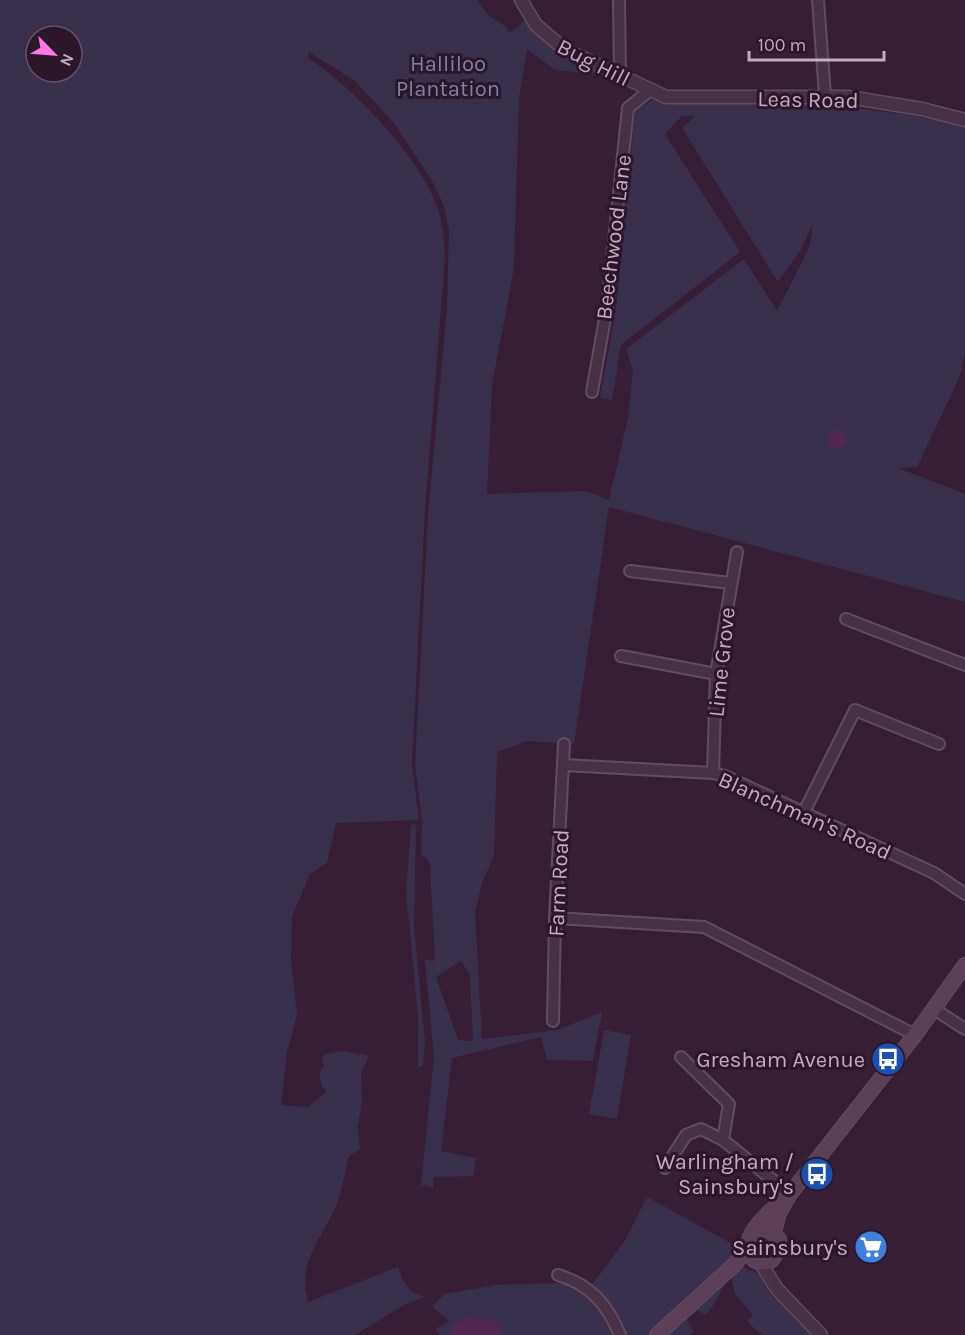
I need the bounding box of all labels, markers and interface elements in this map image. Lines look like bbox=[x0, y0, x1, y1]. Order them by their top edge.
north arrow bbox=[24, 24, 84, 84]
scale bar bbox=[749, 24, 884, 62]
street label: Bug Hill bbox=[553, 34, 634, 92]
text: 100 m bbox=[758, 34, 806, 56]
text: N bbox=[56, 51, 78, 69]
park label: Halliloo Plantation bbox=[396, 51, 500, 102]
street label: Leas Road bbox=[757, 86, 859, 114]
street label: Beechwood Lane bbox=[591, 153, 637, 321]
street label: Lime Grove bbox=[703, 606, 741, 718]
street label: Blanchman's Road bbox=[714, 766, 895, 866]
street label: Farm Road bbox=[543, 829, 575, 937]
bus stop icon: Gresham Avenue bbox=[870, 1041, 906, 1077]
place label: Gresham Avenue bbox=[696, 1047, 865, 1073]
place label: Warlingham / Sainsbury's bbox=[656, 1149, 794, 1200]
bus stop icon: Warlingham / Sainsbury's bbox=[799, 1156, 835, 1192]
supermarket icon: Sainsbury's bbox=[853, 1229, 889, 1265]
place label: Sainsbury's bbox=[732, 1235, 848, 1261]

